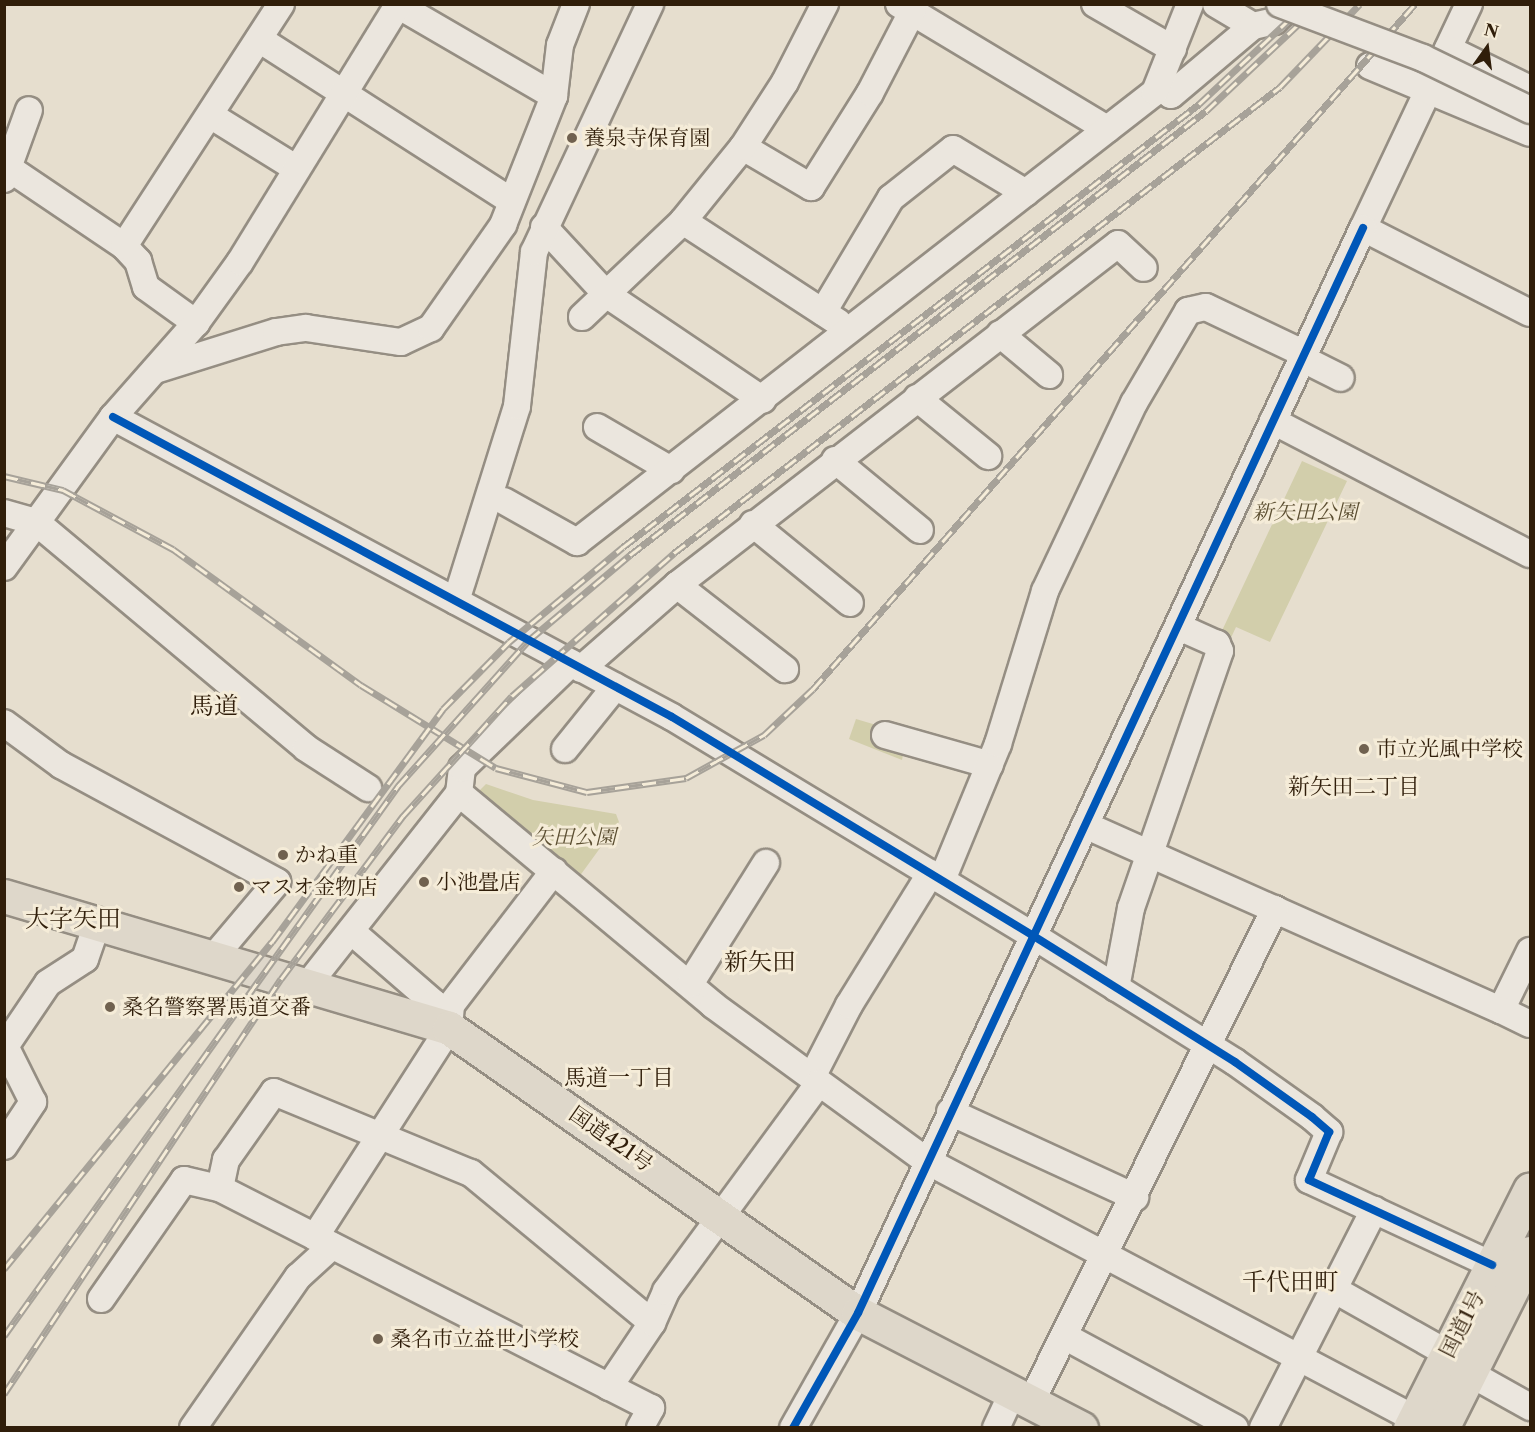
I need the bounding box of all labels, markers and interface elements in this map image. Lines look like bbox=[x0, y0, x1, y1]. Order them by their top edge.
north arrow bbox=[1457, 18, 1517, 78]
text: N bbox=[1482, 19, 1501, 42]
place label: 養泉寺保育園 bbox=[584, 125, 710, 151]
marker: 養泉寺保育園 bbox=[565, 131, 579, 145]
park label: 新矢田公園 bbox=[1253, 499, 1357, 525]
district label: 馬道 bbox=[190, 692, 238, 720]
place label: 市立光風中学校 bbox=[1376, 736, 1523, 762]
marker: 市立光風中学校 bbox=[1357, 742, 1371, 756]
district label: 新矢田二丁目 bbox=[1288, 774, 1420, 800]
park label: 矢田公園 bbox=[532, 824, 616, 850]
place label: かね重 bbox=[295, 842, 358, 868]
marker: かね重 bbox=[276, 848, 290, 862]
place label: 小池畳店 bbox=[436, 869, 520, 895]
place label: マスオ金物店 bbox=[251, 874, 377, 900]
marker: 小池畳店 bbox=[417, 875, 431, 889]
marker: マスオ金物店 bbox=[232, 880, 246, 894]
district label: 大字矢田 bbox=[25, 905, 121, 933]
district label: 新矢田 bbox=[724, 948, 796, 976]
place label: 桑名警察署馬道交番 bbox=[122, 994, 311, 1020]
marker: 桑名警察署馬道交番 bbox=[103, 1000, 117, 1014]
district label: 馬道一丁目 bbox=[564, 1065, 674, 1091]
street label: 国道421号 bbox=[564, 1101, 658, 1177]
district label: 千代田町 bbox=[1242, 1268, 1338, 1296]
street label: 国道1号 bbox=[1434, 1286, 1490, 1362]
place label: 桑名市立益世小学校 bbox=[390, 1326, 579, 1352]
marker: 桑名市立益世小学校 bbox=[371, 1332, 385, 1346]

